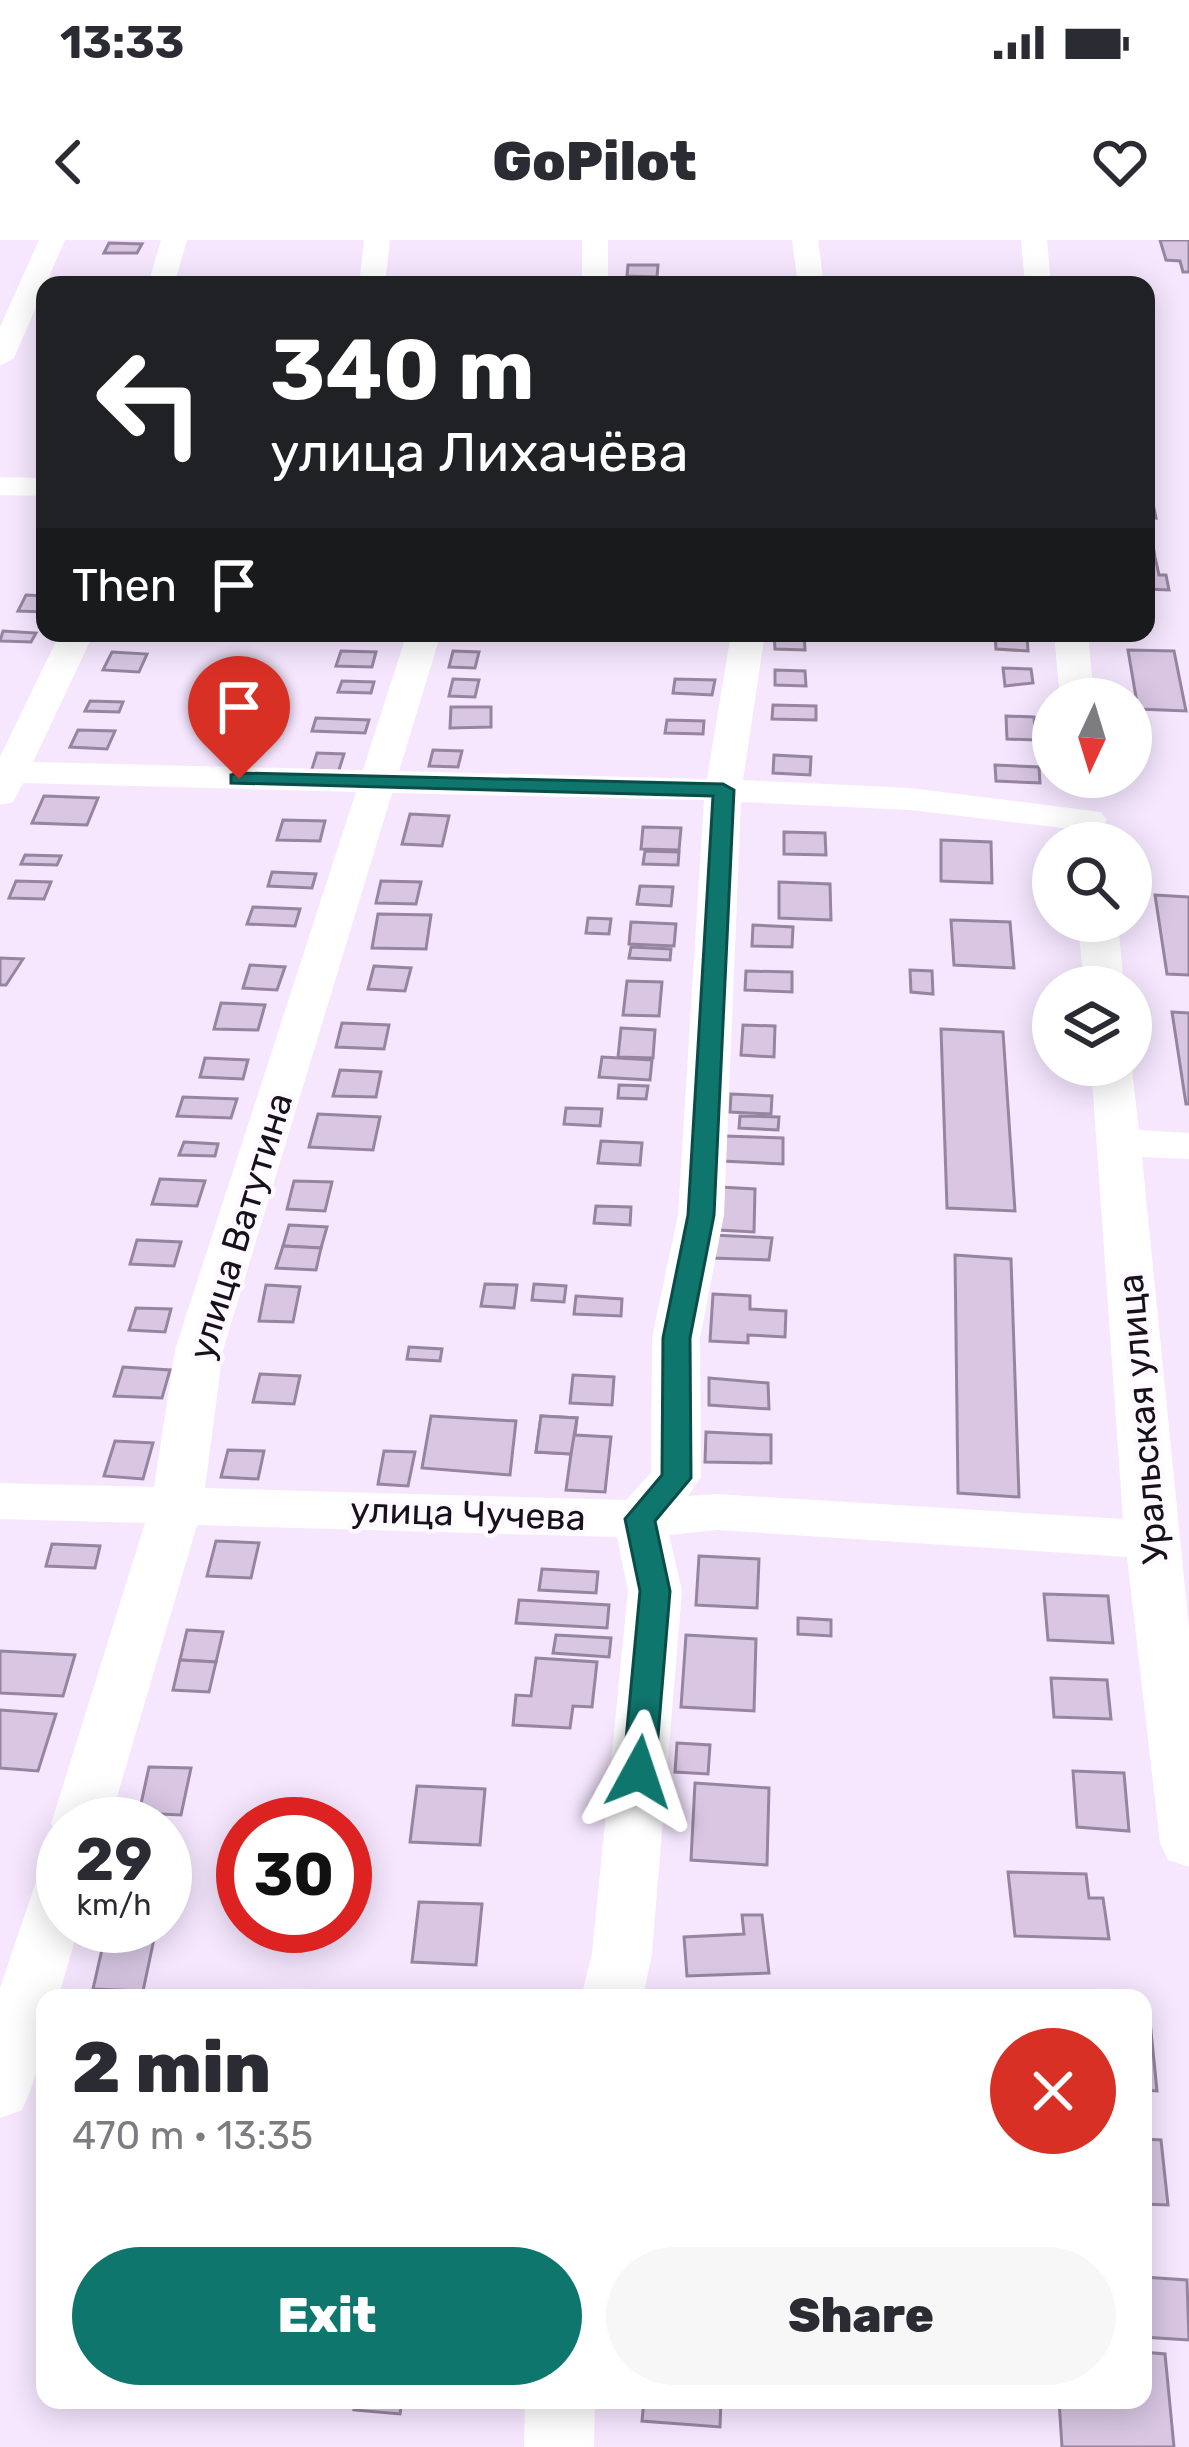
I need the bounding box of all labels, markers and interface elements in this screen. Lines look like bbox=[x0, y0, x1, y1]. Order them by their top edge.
text: 13:33 bbox=[60, 16, 184, 69]
icon: back bbox=[36, 129, 102, 195]
icon: heart bbox=[1087, 129, 1153, 195]
text: GoPilot bbox=[492, 130, 697, 194]
text: 340 m bbox=[270, 320, 535, 420]
icon: left bbox=[72, 324, 228, 480]
text: улица Лихачёва bbox=[270, 421, 688, 485]
icon: arrive bbox=[201, 552, 267, 618]
text: Then bbox=[72, 559, 177, 612]
pin bbox=[188, 656, 290, 779]
icon: arrive bbox=[206, 674, 272, 740]
north arrow bbox=[1032, 678, 1152, 798]
map controls bbox=[1032, 678, 1152, 1086]
button: search bbox=[1032, 822, 1152, 942]
button: layers bbox=[1032, 966, 1152, 1086]
street label: улица Ватутина bbox=[179, 1088, 301, 1365]
street label: Уральская улица bbox=[1108, 1272, 1177, 1566]
street label: улица Чучева bbox=[349, 1488, 586, 1539]
position arrow bbox=[576, 1709, 702, 1835]
speed limit sign: 30 bbox=[216, 1797, 372, 1953]
text: 29 bbox=[75, 1824, 153, 1895]
text: km/h bbox=[77, 1887, 151, 1923]
text: 2 min bbox=[72, 2025, 271, 2110]
button: close bbox=[990, 2028, 1116, 2154]
text: 470 m · 13:35 bbox=[72, 2113, 313, 2159]
button: Exit bbox=[72, 2247, 582, 2385]
button: Share bbox=[606, 2247, 1116, 2385]

